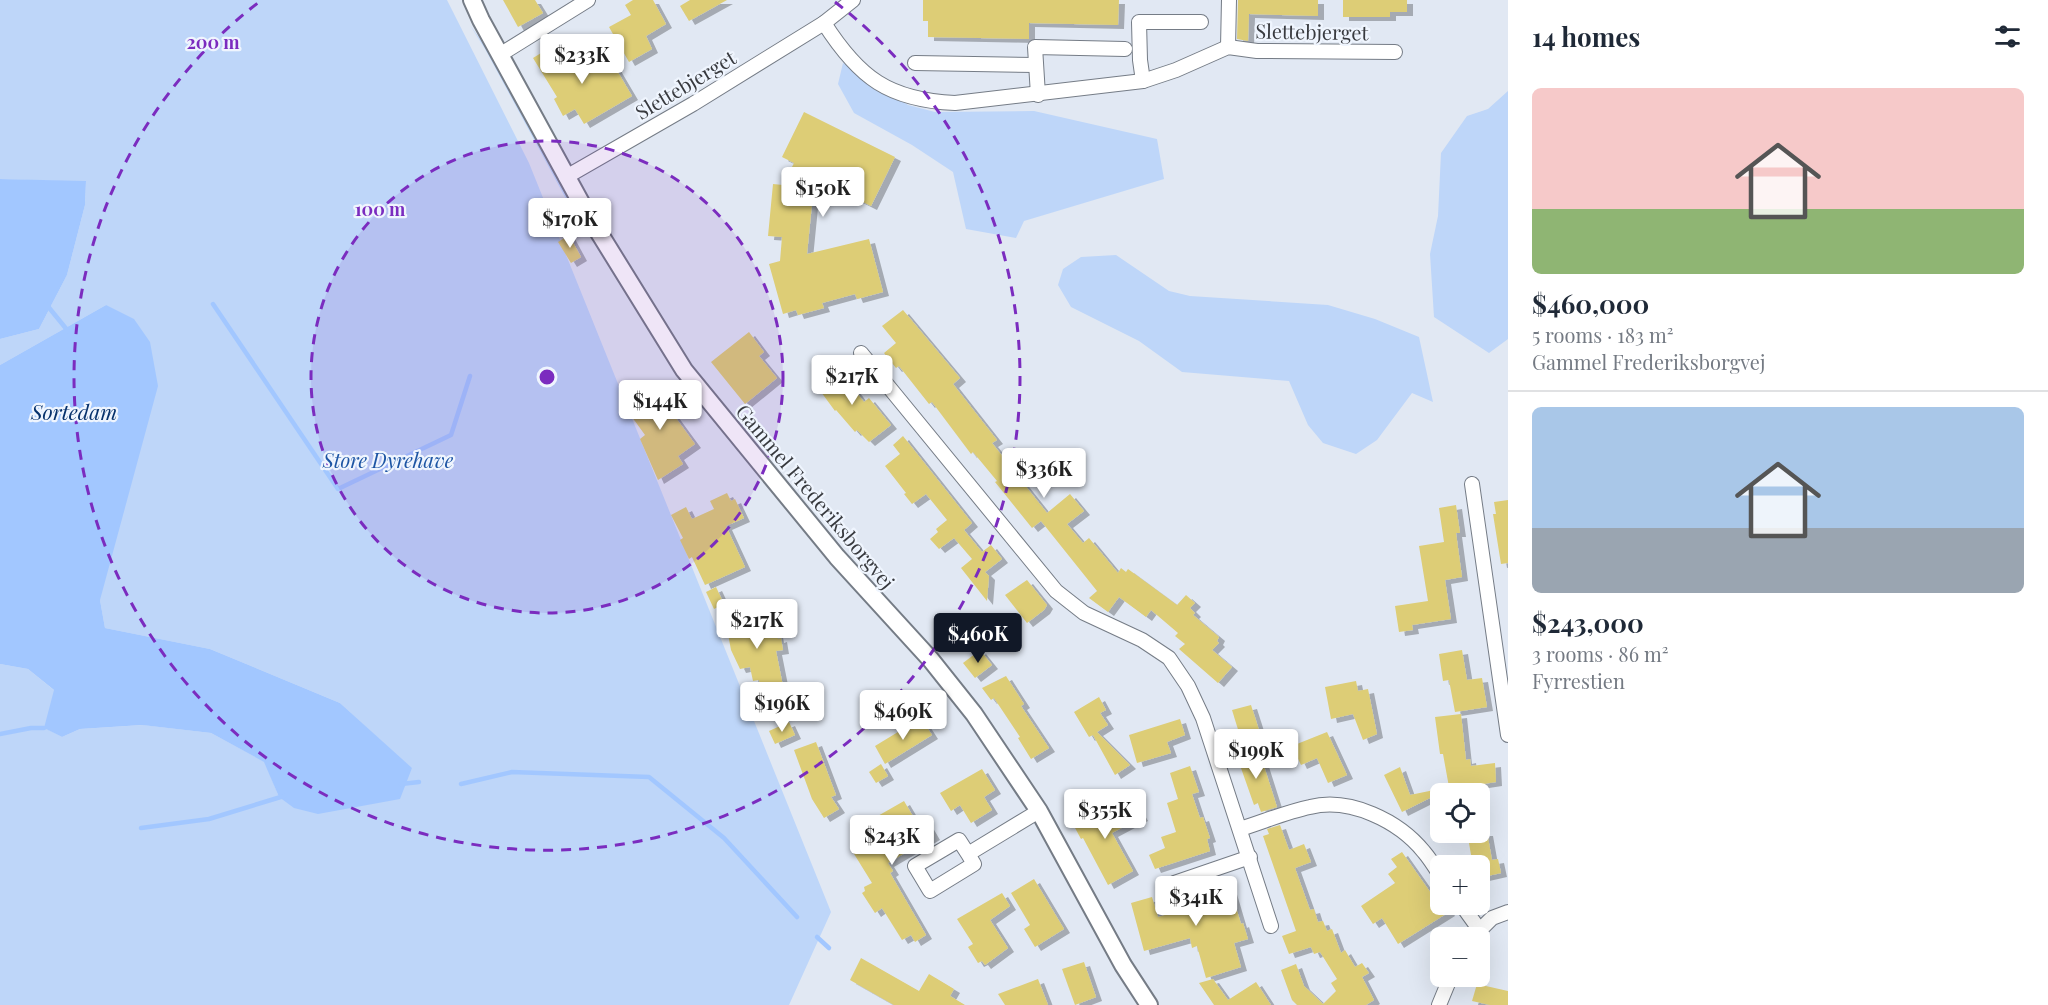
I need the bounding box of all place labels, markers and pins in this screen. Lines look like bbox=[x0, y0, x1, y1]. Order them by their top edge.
pin: $233K bbox=[540, 34, 624, 85]
pin: $150K bbox=[781, 167, 865, 218]
pin: $170K bbox=[528, 198, 612, 249]
pin: $217K bbox=[810, 355, 894, 406]
centre of rings bbox=[537, 367, 557, 387]
pin: $144K bbox=[618, 380, 702, 431]
pin: $336K bbox=[1002, 448, 1086, 499]
pin: $217K bbox=[715, 599, 799, 650]
pin: $460K bbox=[936, 613, 1020, 664]
pin: $196K bbox=[740, 682, 824, 733]
pin: $469K bbox=[861, 690, 945, 741]
pin: $199K bbox=[1214, 729, 1298, 780]
pin: $355K bbox=[1063, 789, 1147, 840]
pin: $243K bbox=[850, 815, 934, 866]
pin: $341K bbox=[1154, 876, 1238, 927]

